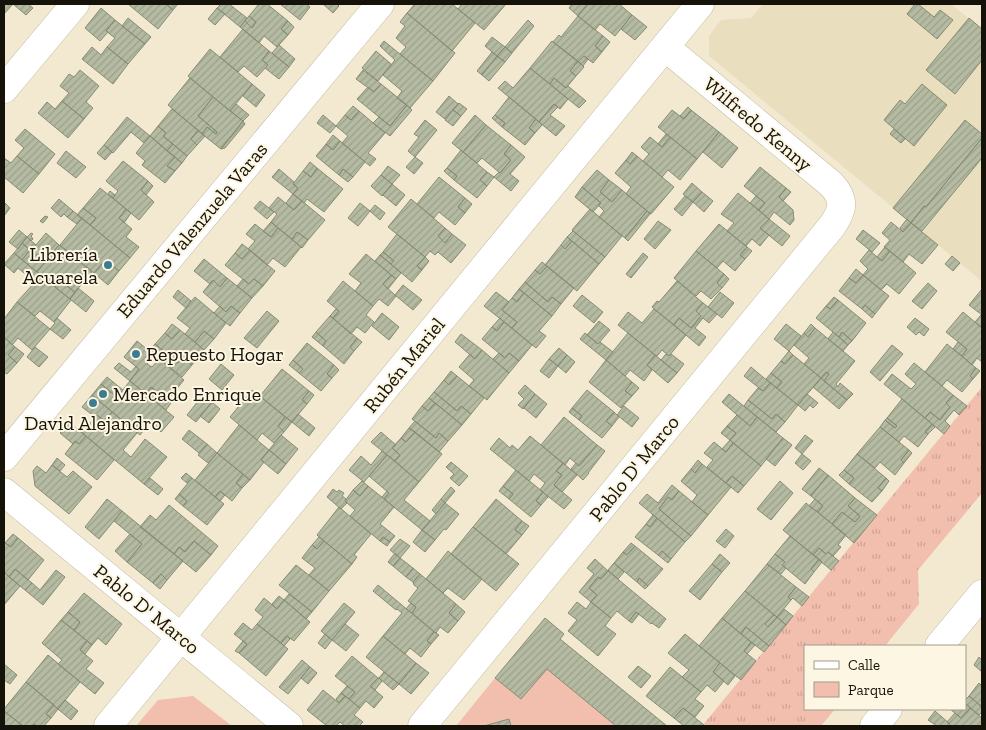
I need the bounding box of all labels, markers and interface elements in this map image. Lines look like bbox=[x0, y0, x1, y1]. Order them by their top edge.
street label: Wilfredo Kenny bbox=[699, 72, 818, 177]
street label: Eduardo Valenzuela Varas bbox=[112, 137, 272, 323]
place label: Librería Acuarela bbox=[22, 242, 98, 289]
marker: Librería Acuarela bbox=[102, 259, 114, 271]
street label: Rubén Mariel bbox=[358, 313, 450, 417]
place label: Repuesto Hogar bbox=[146, 342, 284, 366]
marker: Repuesto Hogar bbox=[130, 348, 142, 360]
place label: Mercado Enrique bbox=[113, 382, 261, 406]
marker: Mercado Enrique bbox=[97, 388, 109, 400]
marker: David Alejandro bbox=[87, 397, 99, 409]
street label: Pablo D' Marco bbox=[584, 410, 684, 526]
place label: David Alejandro bbox=[24, 411, 162, 435]
street label: Pablo D' Marco bbox=[89, 559, 205, 659]
legend bbox=[804, 645, 966, 710]
text: Calle bbox=[848, 656, 880, 674]
text: Parque bbox=[848, 681, 894, 699]

